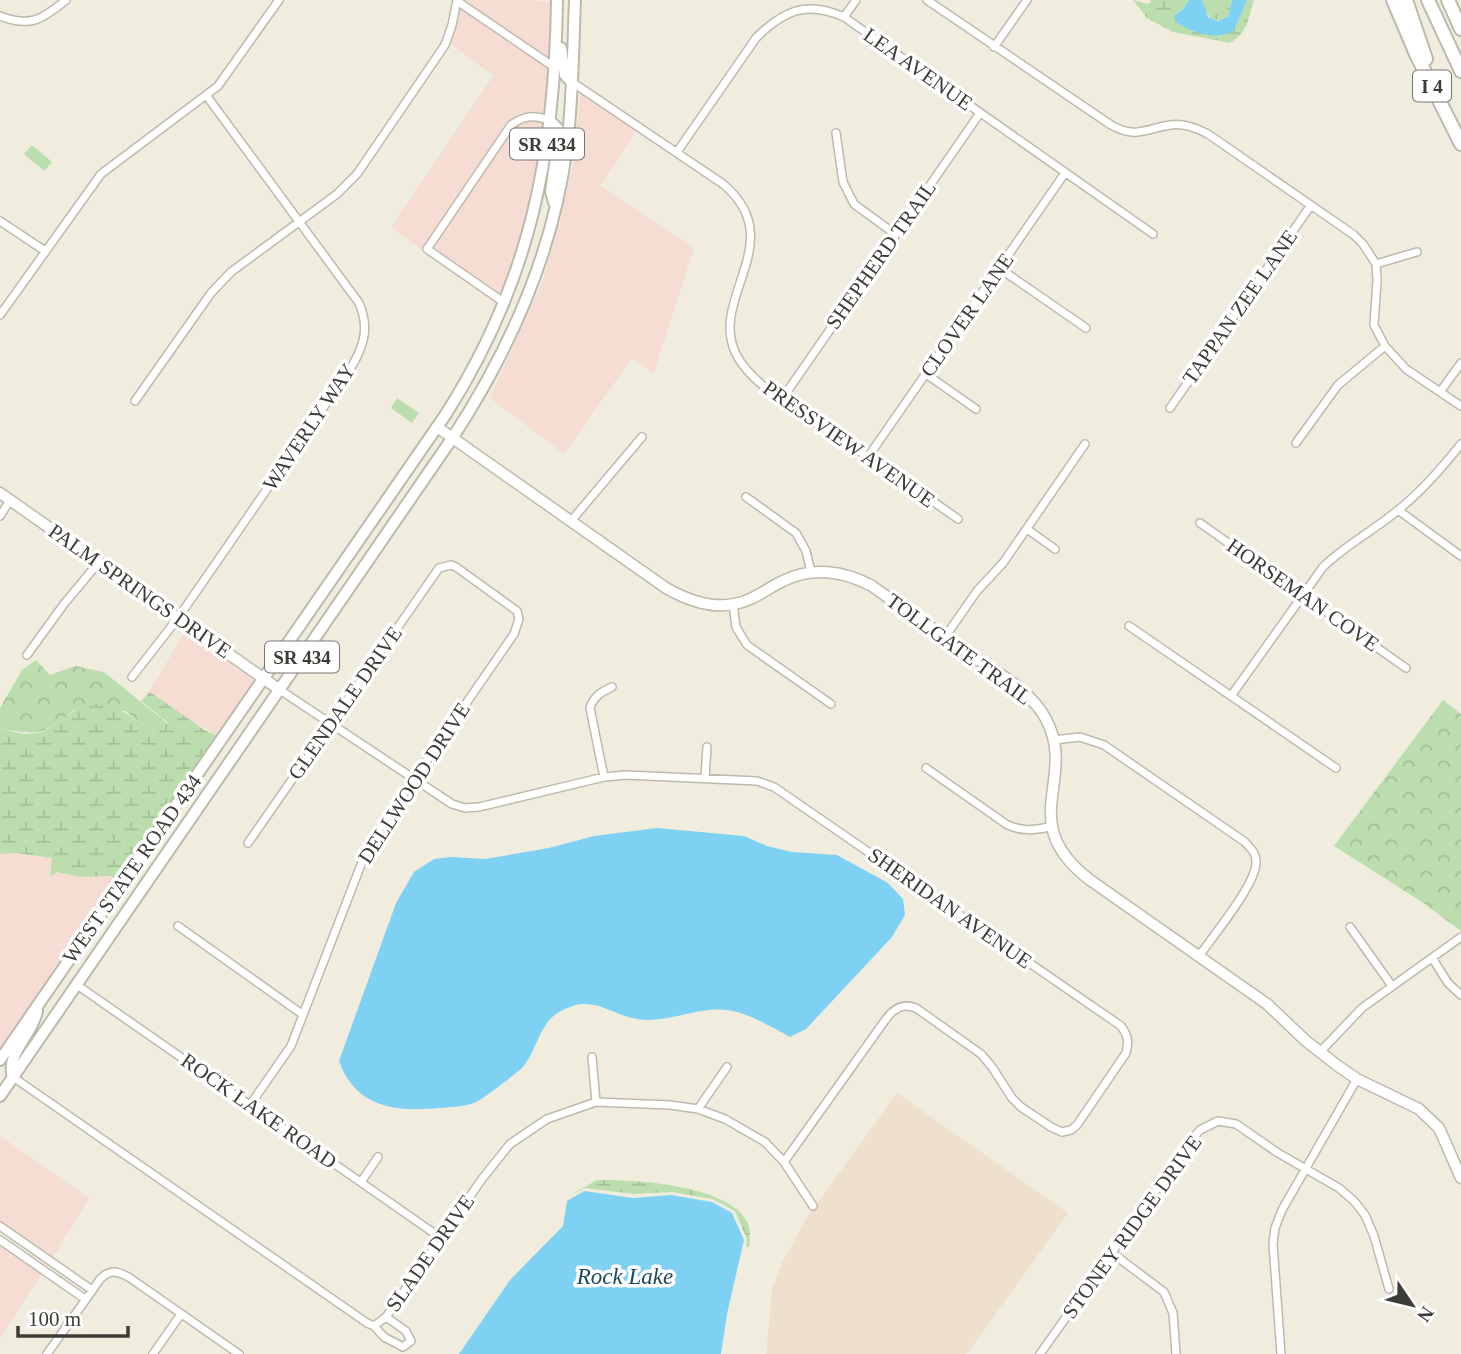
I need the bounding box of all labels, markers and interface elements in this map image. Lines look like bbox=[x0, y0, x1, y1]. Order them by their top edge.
street label: LEA AVENUE bbox=[859, 23, 977, 115]
road number: I 4 bbox=[1413, 71, 1451, 102]
road number: SR 434 bbox=[510, 128, 584, 160]
street label: SHEPHERD TRAIL bbox=[821, 176, 941, 334]
street label: TAPPAN ZEE LANE bbox=[1178, 225, 1302, 389]
street label: CLOVER LANE bbox=[916, 249, 1018, 381]
street label: WAVERLY WAY bbox=[258, 359, 360, 495]
street label: PRESSVIEW AVENUE bbox=[759, 376, 939, 512]
street label: PALM SPRINGS DRIVE bbox=[44, 519, 236, 663]
street label: HORSEMAN COVE bbox=[1222, 533, 1384, 657]
street label: TOLLGATE TRAIL bbox=[882, 588, 1036, 710]
street label: GLENDALE DRIVE bbox=[283, 622, 407, 784]
road number: SR 434 bbox=[265, 642, 339, 672]
street label: DELLWOOD DRIVE bbox=[353, 698, 475, 868]
street label: WEST STATE ROAD 434 bbox=[58, 770, 207, 968]
street label: SHERIDAN AVENUE bbox=[864, 843, 1036, 973]
street label: ROCK LAKE ROAD bbox=[177, 1048, 341, 1174]
street label: STONEY RIDGE DRIVE bbox=[1057, 1131, 1207, 1323]
street label: SLADE DRIVE bbox=[381, 1190, 479, 1316]
water label: Rock Lake bbox=[576, 1264, 673, 1289]
north arrow bbox=[1377, 1270, 1447, 1340]
scale bar bbox=[18, 1294, 128, 1338]
text: N bbox=[1413, 1303, 1438, 1326]
text: 100 m bbox=[28, 1307, 81, 1331]

